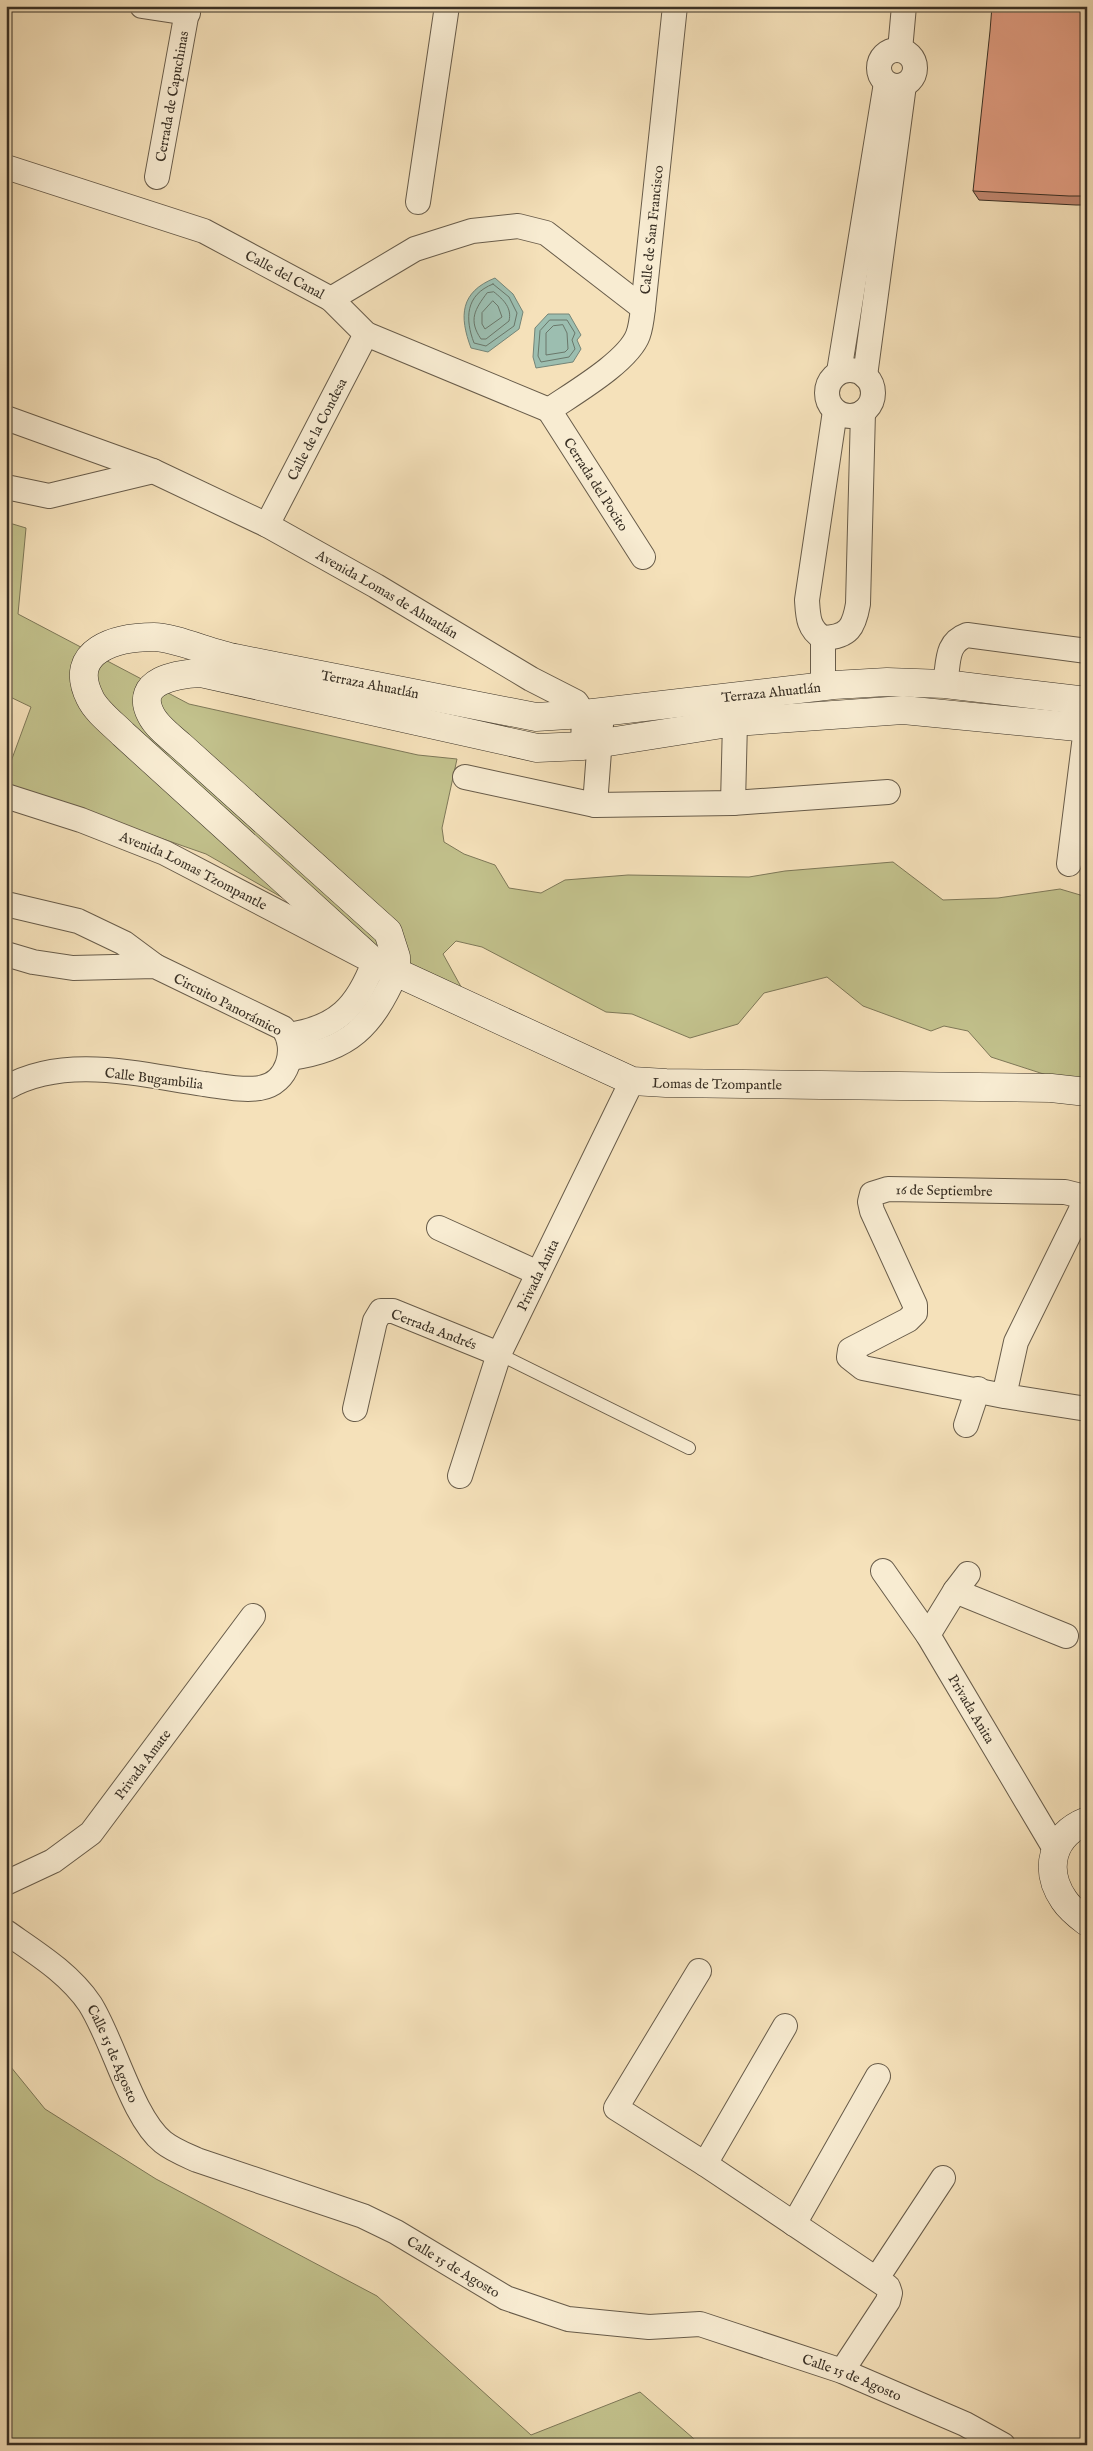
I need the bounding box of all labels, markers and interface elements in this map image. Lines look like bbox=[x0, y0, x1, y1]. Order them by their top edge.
street label: Cerrada de Capuchinas bbox=[152, 29, 193, 163]
street label: Calle de San Francisco bbox=[637, 164, 668, 295]
street label: Calle del Canal bbox=[242, 247, 327, 304]
street label: Calle de la Condesa bbox=[284, 374, 352, 484]
street label: Cerrada del Pocito bbox=[559, 434, 632, 535]
street label: Avenida Lomas de Ahuatlán bbox=[312, 546, 461, 643]
street label: Terraza Ahuatlán bbox=[319, 667, 421, 703]
street label: Terraza Ahuatlán bbox=[721, 679, 822, 707]
street label: Avenida Lomas Tzompantle bbox=[116, 828, 270, 915]
street label: Circuito Panorámico bbox=[170, 970, 285, 1040]
street label: Calle Bugambilia bbox=[104, 1064, 205, 1094]
street label: Lomas de Tzompantle bbox=[652, 1074, 783, 1095]
street label: 16 de Septiembre bbox=[895, 1181, 993, 1201]
street label: Privada Anita bbox=[513, 1236, 564, 1314]
street label: Cerrada Andrés bbox=[388, 1305, 479, 1355]
street label: Privada Anita bbox=[943, 1671, 999, 1748]
street label: Privada Amate bbox=[111, 1726, 176, 1804]
street label: Calle 15 de Agosto bbox=[82, 2002, 142, 2106]
street label: Calle 15 de Agosto bbox=[403, 2233, 503, 2302]
street label: Calle 15 de Agosto bbox=[800, 2350, 904, 2406]

